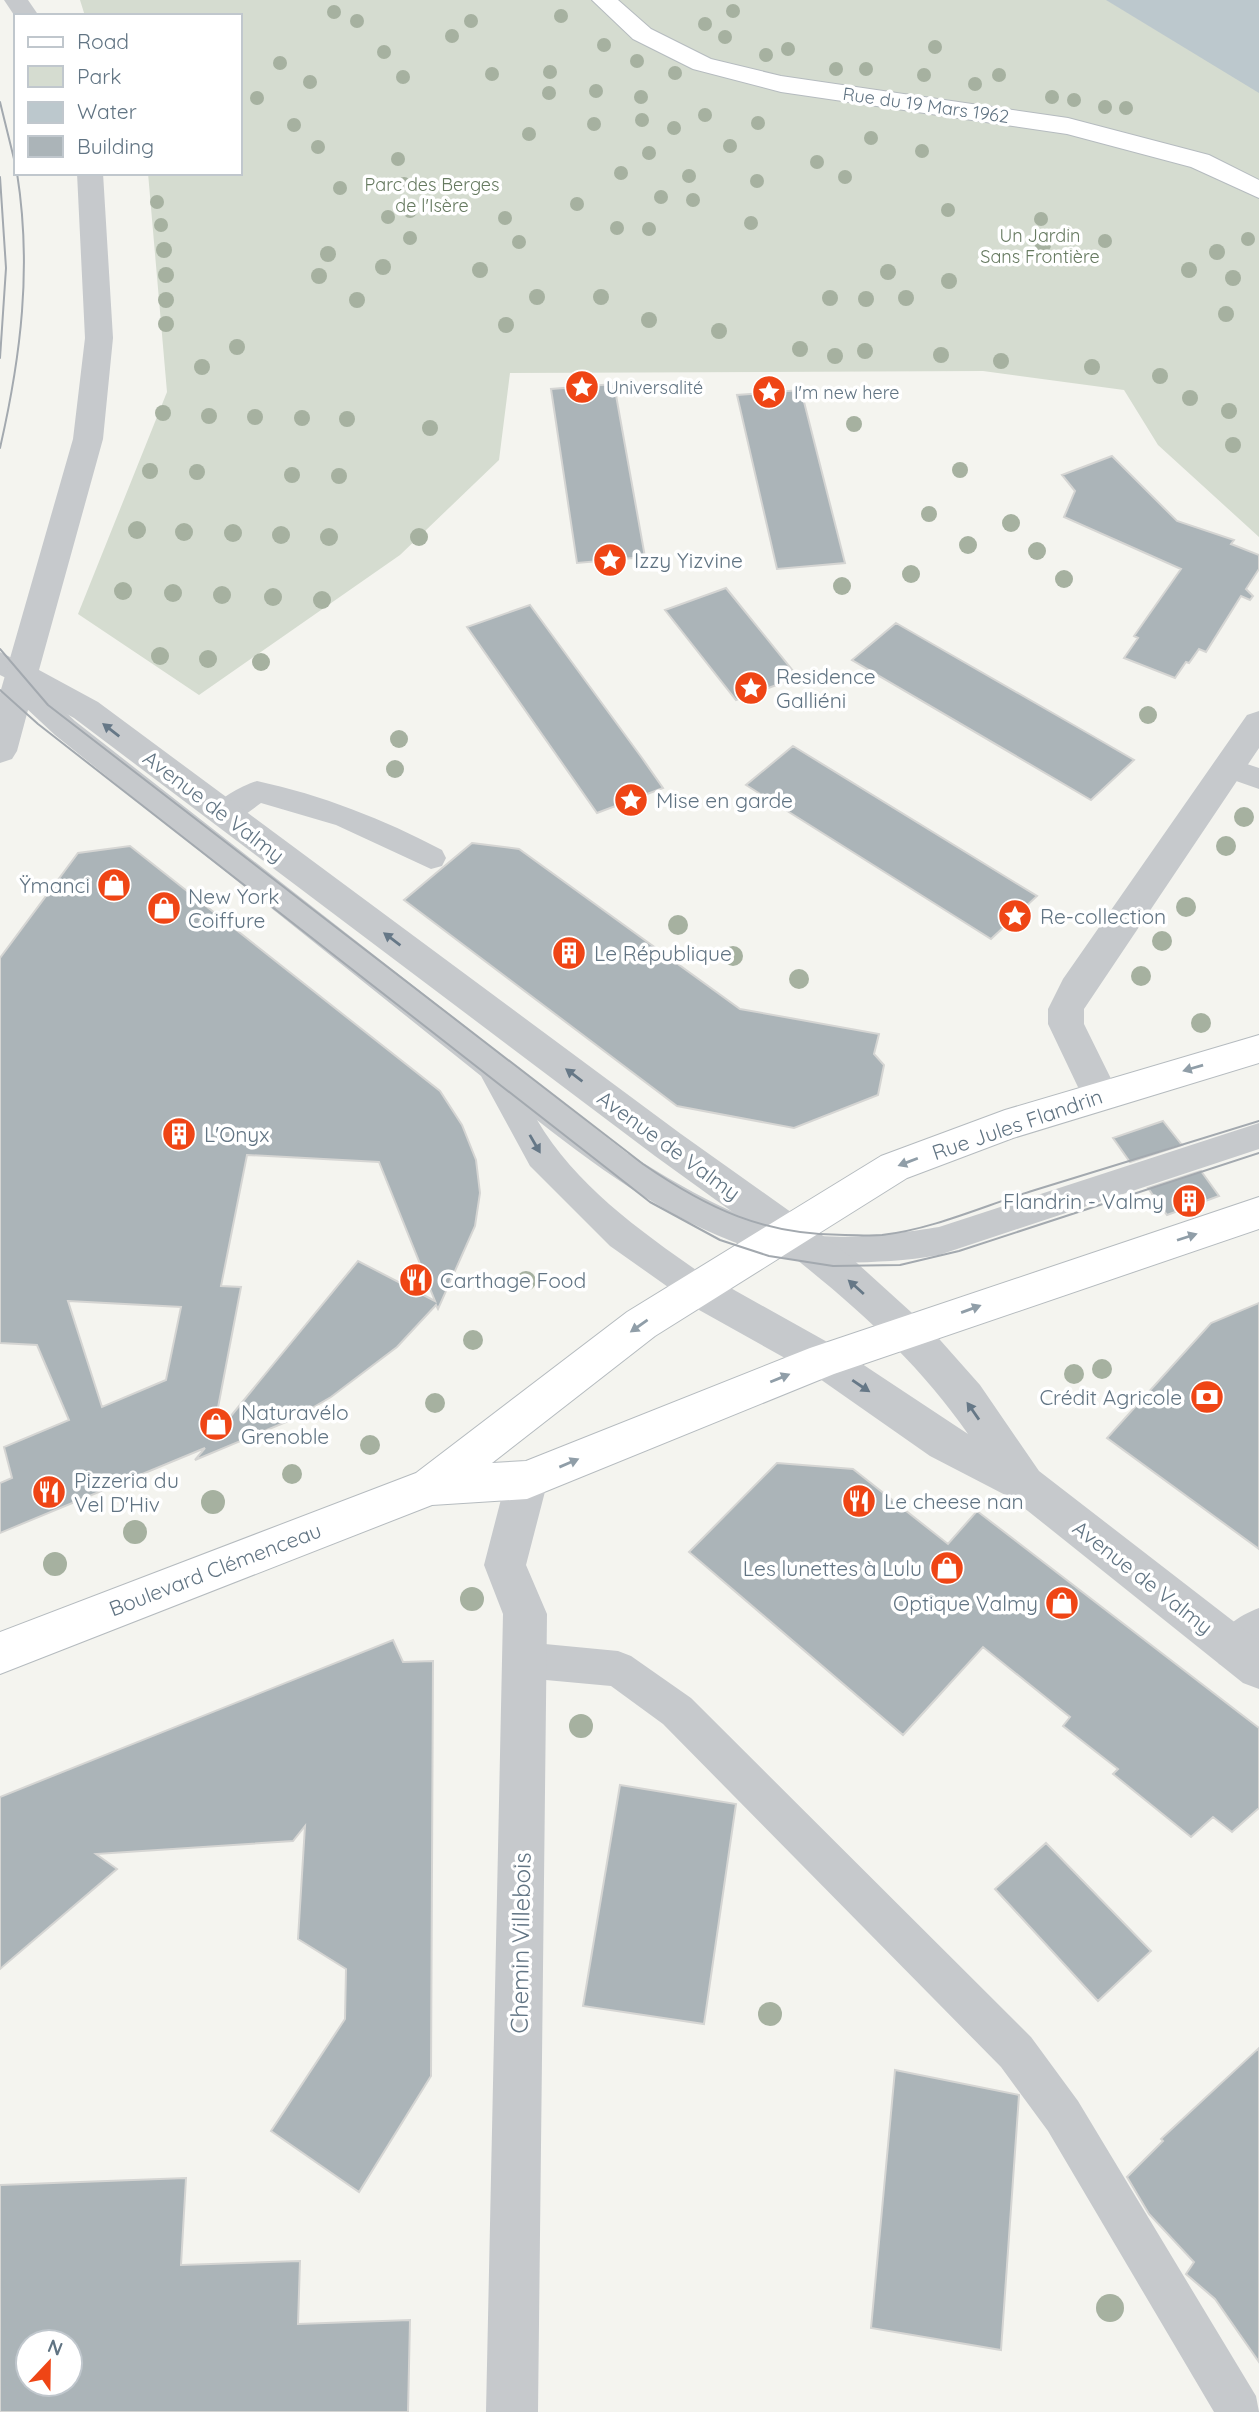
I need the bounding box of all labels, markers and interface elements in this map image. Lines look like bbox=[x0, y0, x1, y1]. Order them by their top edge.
legend bbox=[14, 14, 242, 175]
text: Road bbox=[77, 28, 129, 54]
text: Park bbox=[77, 63, 121, 89]
street label: Rue du 19 Mars 1962 bbox=[841, 82, 1011, 128]
text: Water bbox=[77, 98, 137, 124]
text: Building bbox=[77, 133, 154, 159]
park label: Parc des Berges de l'Isère bbox=[365, 173, 499, 217]
park label: Un Jardin Sans Frontière bbox=[980, 224, 1100, 268]
place icon: Universalité bbox=[563, 368, 601, 406]
place icon: I'm new here bbox=[750, 373, 788, 411]
place label: Universalité bbox=[606, 376, 703, 399]
place label: I'm new here bbox=[794, 381, 899, 404]
place icon: Izzy Yizvine bbox=[591, 541, 629, 579]
place label: Izzy Yizvine bbox=[634, 547, 743, 573]
place label: Residence Galliéni bbox=[776, 663, 876, 713]
place icon: Residence Galliéni bbox=[732, 669, 770, 707]
one-way arrow bbox=[103, 722, 121, 737]
street label: Avenue de Valmy bbox=[138, 744, 290, 868]
place icon: Mise en garde bbox=[612, 781, 650, 819]
place label: Mise en garde bbox=[656, 787, 793, 813]
shop icon: Ÿmanci bbox=[95, 866, 133, 904]
place label: Ÿmanci bbox=[19, 872, 90, 898]
place label: New York Coiffure bbox=[188, 883, 280, 933]
shop icon: New York Coiffure bbox=[145, 889, 183, 927]
place icon: Re-collection bbox=[996, 897, 1034, 935]
place label: Re-collection bbox=[1040, 903, 1166, 929]
one-way arrow bbox=[383, 932, 401, 947]
building icon: Le République bbox=[550, 934, 588, 972]
place label: Le République bbox=[594, 940, 732, 966]
one-way arrow bbox=[1182, 1063, 1204, 1074]
one-way arrow bbox=[565, 1069, 583, 1083]
street label: Rue Jules Flandrin bbox=[928, 1083, 1106, 1165]
street label: Avenue de Valmy bbox=[593, 1084, 745, 1206]
building icon: L'Onyx bbox=[160, 1115, 198, 1153]
place label: L'Onyx bbox=[204, 1121, 269, 1147]
one-way arrow bbox=[529, 1134, 541, 1153]
one-way arrow bbox=[897, 1157, 918, 1168]
building icon: Flandrin - Valmy bbox=[1170, 1182, 1208, 1220]
place label: Flandrin - Valmy bbox=[1003, 1188, 1164, 1214]
one-way arrow bbox=[1176, 1231, 1197, 1242]
restaurant icon: Carthage Food bbox=[397, 1261, 435, 1299]
place label: Carthage Food bbox=[440, 1267, 586, 1293]
one-way arrow bbox=[848, 1279, 865, 1295]
one-way arrow bbox=[961, 1303, 982, 1314]
one-way arrow bbox=[630, 1319, 648, 1333]
one-way arrow bbox=[769, 1372, 790, 1383]
bank icon: Crédit Agricole bbox=[1188, 1378, 1226, 1416]
one-way arrow bbox=[852, 1379, 870, 1393]
place label: Crédit Agricole bbox=[1039, 1384, 1182, 1410]
place label: Naturavélo Grenoble bbox=[241, 1399, 349, 1449]
one-way arrow bbox=[966, 1402, 980, 1420]
shop icon: Naturavélo Grenoble bbox=[197, 1405, 235, 1443]
one-way arrow bbox=[558, 1457, 579, 1468]
place label: Pizzeria du Vel D'Hiv bbox=[74, 1467, 179, 1517]
restaurant icon: Pizzeria du Vel D'Hiv bbox=[30, 1473, 68, 1511]
restaurant icon: Le cheese nan bbox=[840, 1482, 878, 1520]
place label: Le cheese nan bbox=[884, 1488, 1024, 1514]
street label: Avenue de Valmy bbox=[1068, 1514, 1218, 1640]
street label: Boulevard Clémenceau bbox=[105, 1517, 325, 1621]
shop icon: Les lunettes à Lulu bbox=[928, 1549, 966, 1587]
place label: Les lunettes à Lulu bbox=[743, 1555, 922, 1581]
shop icon: Optique Valmy bbox=[1043, 1584, 1081, 1622]
place label: Optique Valmy bbox=[893, 1590, 1038, 1616]
street label: Chemin Villebois bbox=[503, 1852, 537, 2034]
north arrow bbox=[14, 2328, 84, 2398]
text: N bbox=[44, 2333, 66, 2361]

